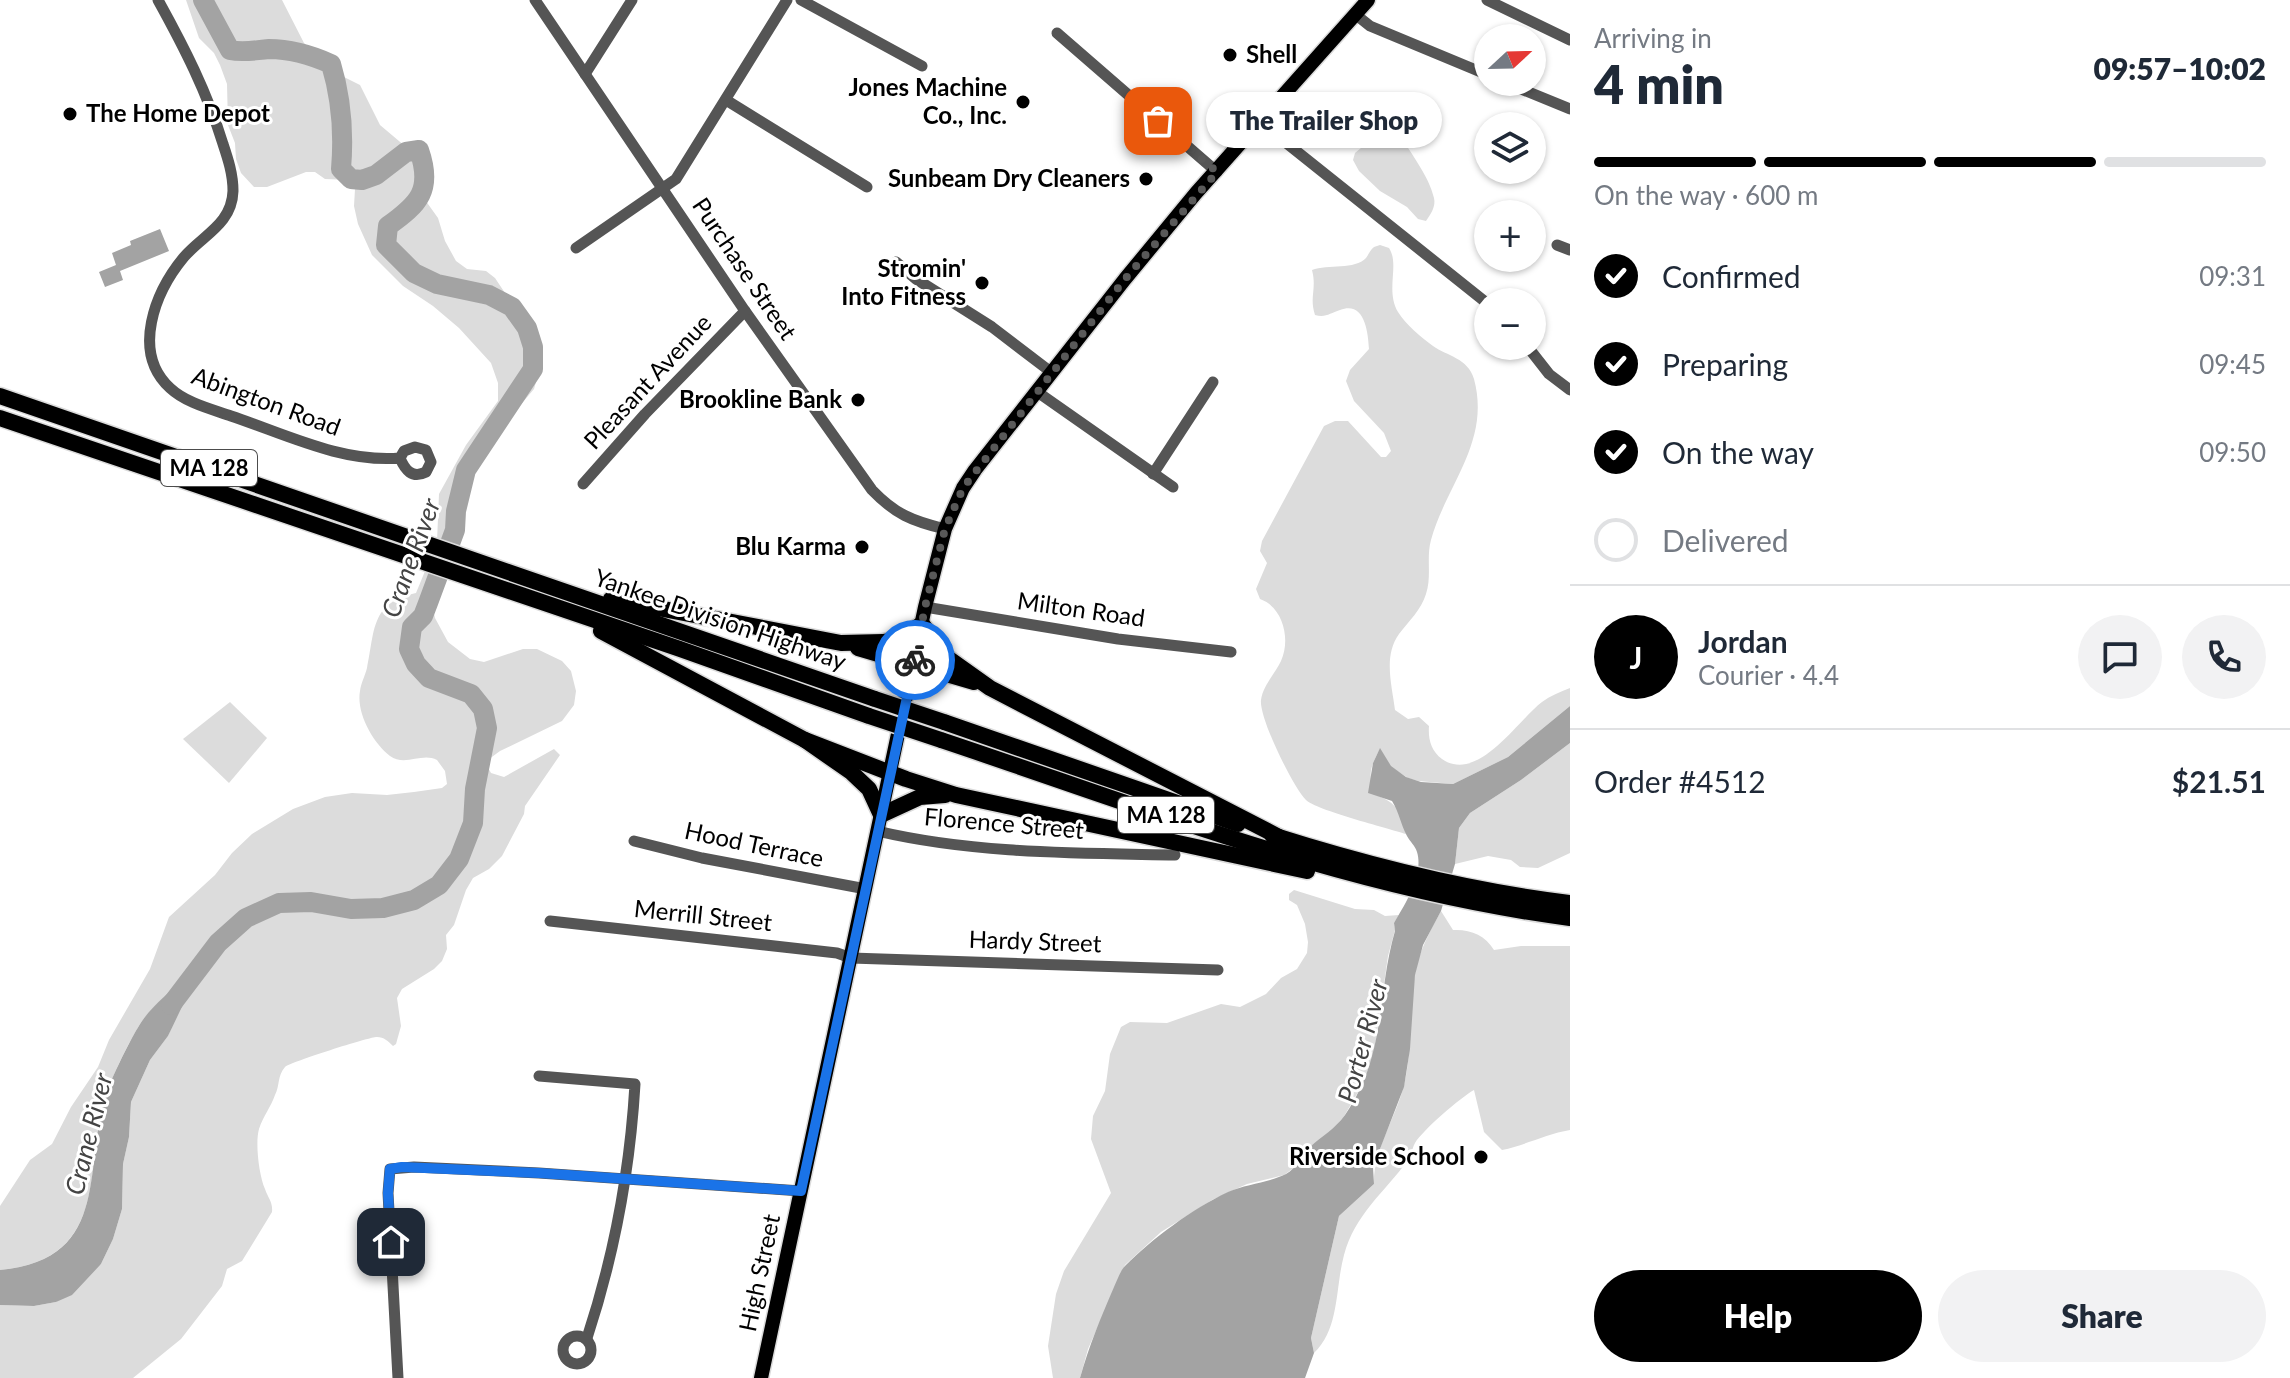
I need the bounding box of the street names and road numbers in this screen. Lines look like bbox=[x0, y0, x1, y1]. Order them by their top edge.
street label: Purchase Street bbox=[687, 192, 804, 345]
street label: Pleasant Avenue bbox=[577, 308, 717, 454]
street label: Abington Road bbox=[188, 360, 345, 441]
road number: MA 128 bbox=[161, 450, 257, 486]
street label: Yankee Division Highway bbox=[591, 562, 851, 676]
street label: Milton Road bbox=[1016, 585, 1147, 632]
road number: MA 128 bbox=[1118, 797, 1214, 833]
street label: Florence Street bbox=[923, 801, 1086, 844]
street label: Hood Terrace bbox=[682, 815, 826, 872]
street label: Merrill Street bbox=[633, 893, 774, 936]
street label: Hardy Street bbox=[968, 924, 1102, 957]
street label: High Street bbox=[732, 1211, 785, 1334]

